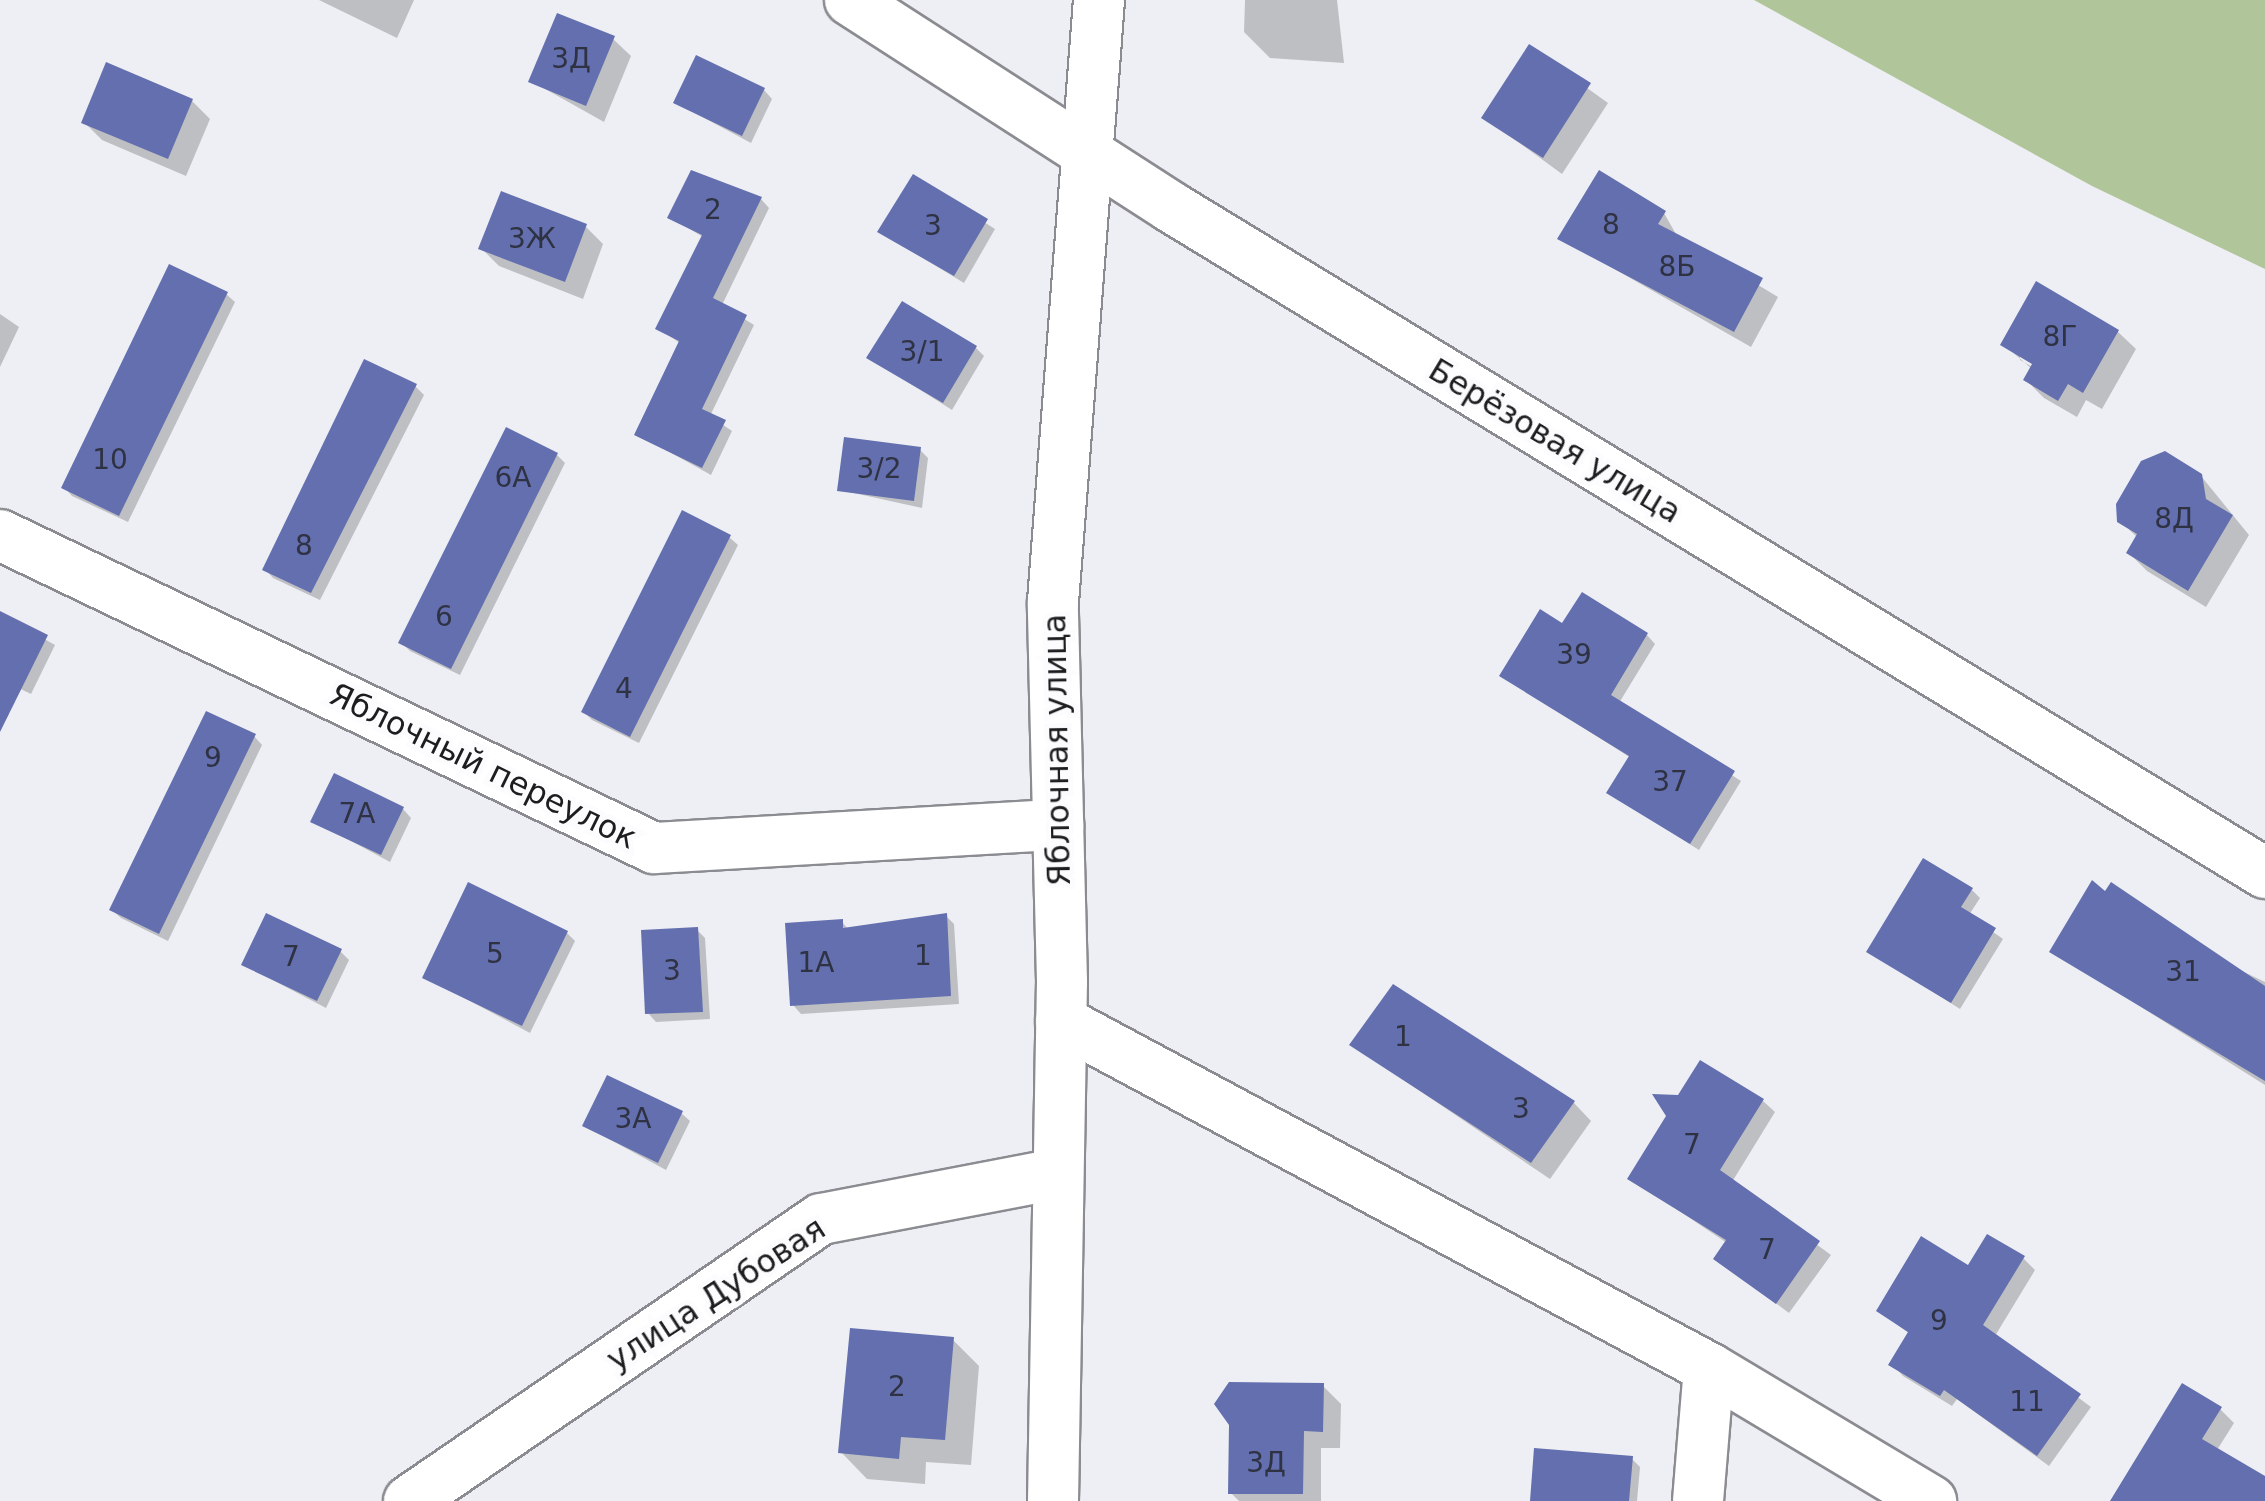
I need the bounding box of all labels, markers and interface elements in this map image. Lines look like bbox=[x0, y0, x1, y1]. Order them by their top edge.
house number: 3Д bbox=[551, 42, 591, 76]
house number: 2 bbox=[704, 193, 722, 227]
house number: 8 bbox=[1602, 208, 1620, 242]
house number: 3 bbox=[924, 209, 942, 243]
house number: 3Ж bbox=[508, 222, 556, 256]
house number: 8Б bbox=[1658, 250, 1696, 284]
house number: 8Г bbox=[2043, 320, 2077, 354]
house number: 3/1 bbox=[899, 335, 945, 369]
street label: Берёзовая улица bbox=[1422, 350, 1688, 532]
house number: 10 bbox=[92, 443, 128, 477]
house number: 3/2 bbox=[856, 452, 902, 486]
house number: 6А bbox=[495, 461, 531, 495]
house number: 8Д bbox=[2154, 502, 2194, 536]
house number: 8 bbox=[295, 529, 313, 563]
house number: 6 bbox=[435, 600, 453, 634]
street label: Яблочная улица bbox=[1035, 613, 1079, 887]
house number: 39 bbox=[1556, 638, 1592, 672]
house number: 4 bbox=[615, 672, 633, 706]
street label: Яблочный переулок bbox=[323, 675, 643, 857]
house number: 9 bbox=[204, 741, 222, 775]
house number: 37 bbox=[1652, 765, 1688, 799]
house number: 7А bbox=[339, 797, 375, 831]
house number: 5 bbox=[486, 937, 504, 971]
house number: 1 bbox=[914, 939, 932, 973]
house number: 7 bbox=[282, 940, 300, 974]
house number: 1А bbox=[798, 946, 834, 980]
house number: 3 bbox=[663, 954, 681, 988]
house number: 31 bbox=[2165, 955, 2201, 989]
house number: 1 bbox=[1394, 1020, 1412, 1054]
house number: 3 bbox=[1512, 1092, 1530, 1126]
house number: 3А bbox=[615, 1102, 651, 1136]
house number: 7 bbox=[1683, 1128, 1701, 1162]
street label: улица Дубовая bbox=[600, 1209, 832, 1379]
house number: 7 bbox=[1758, 1233, 1776, 1267]
house number: 9 bbox=[1930, 1304, 1948, 1338]
house number: 2 bbox=[888, 1370, 906, 1404]
house number: 11 bbox=[2009, 1385, 2045, 1419]
house number: 3Д bbox=[1246, 1446, 1286, 1480]

